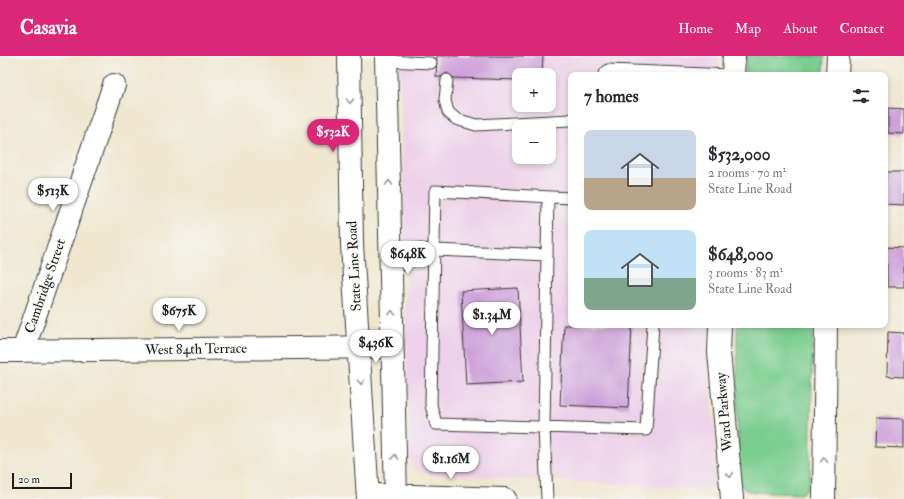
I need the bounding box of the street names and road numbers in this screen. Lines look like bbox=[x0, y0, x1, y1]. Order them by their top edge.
street label: State Line Road bbox=[343, 220, 365, 312]
street label: Cambridge Street bbox=[21, 236, 69, 335]
street label: West 84th Terrace bbox=[144, 340, 247, 358]
street label: Ward Parkway bbox=[712, 371, 737, 453]

